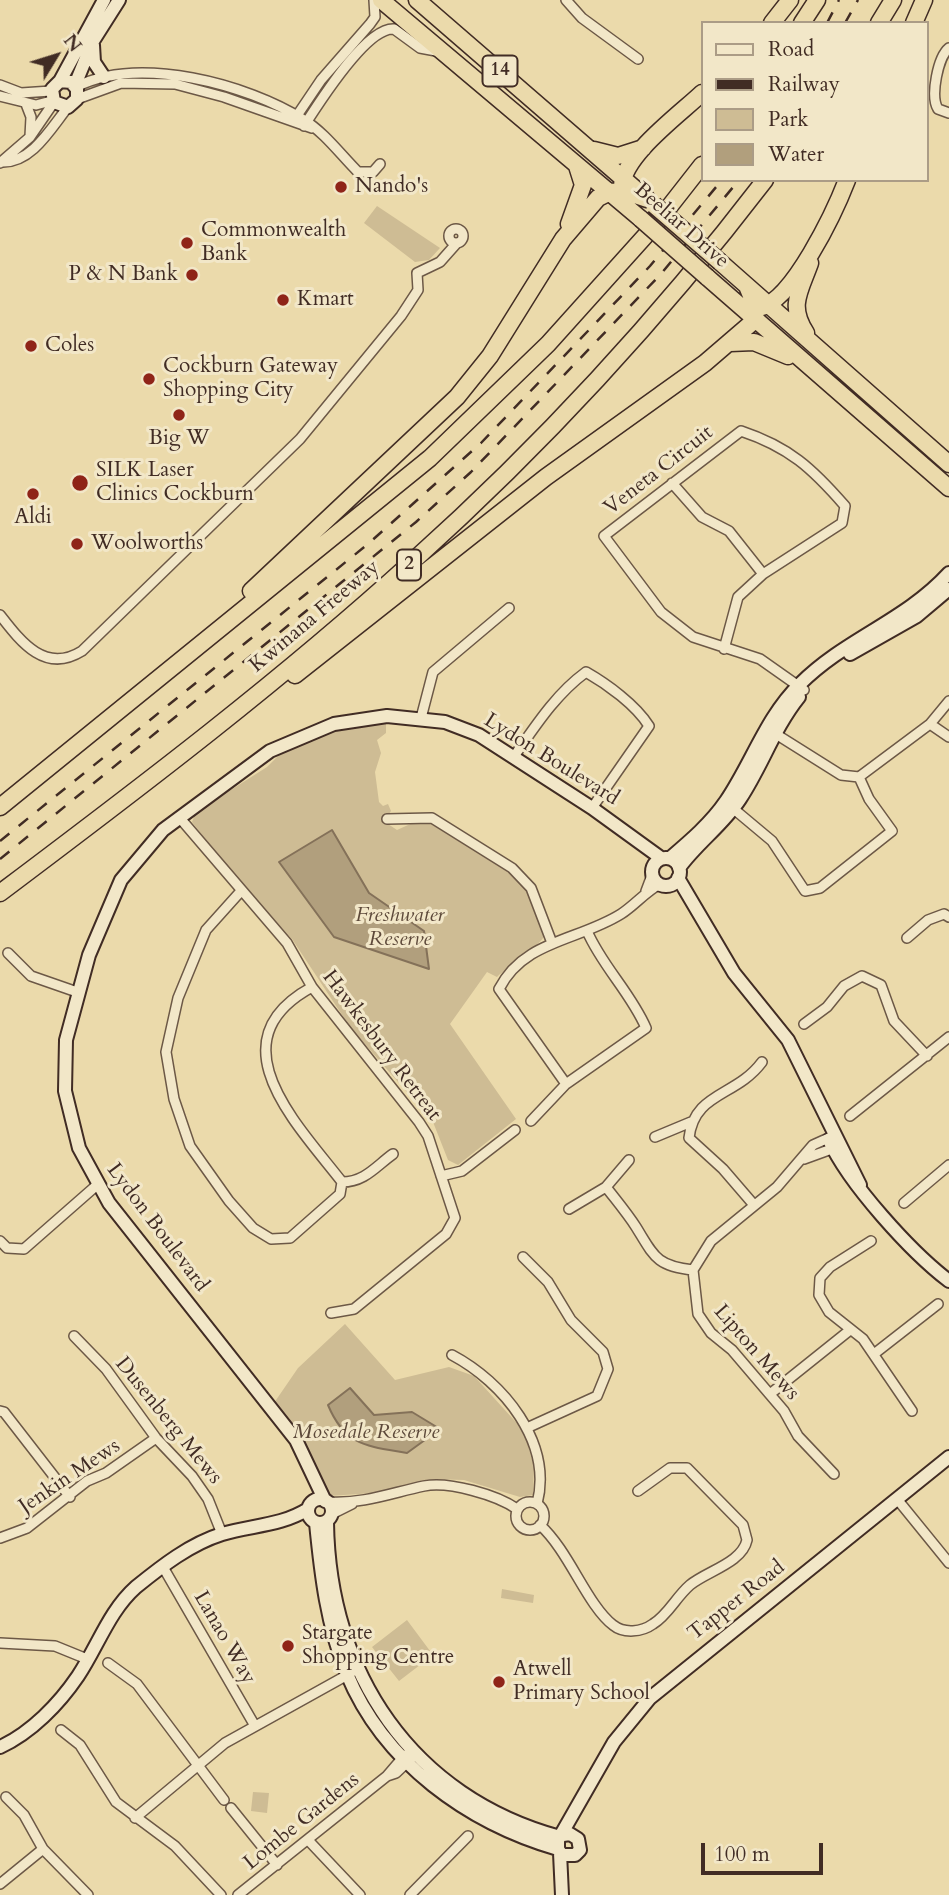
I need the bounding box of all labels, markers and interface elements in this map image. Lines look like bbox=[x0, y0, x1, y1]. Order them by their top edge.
north arrow bbox=[21, 21, 91, 91]
legend bbox=[701, 21, 928, 182]
text: N bbox=[57, 29, 88, 58]
text: Road bbox=[768, 35, 814, 64]
road number: 14 bbox=[482, 55, 518, 86]
text: Railway bbox=[768, 70, 840, 99]
text: Park bbox=[768, 105, 808, 134]
text: Water bbox=[768, 140, 824, 169]
place label: Nando's bbox=[355, 174, 428, 200]
street label: Beeliar Drive bbox=[628, 178, 734, 274]
marker: Nando's bbox=[333, 179, 349, 195]
place label: Commonwealth Bank bbox=[201, 218, 346, 268]
marker: Commonwealth Bank bbox=[179, 235, 195, 251]
place label: P & N Bank bbox=[69, 262, 178, 288]
marker: P & N Bank bbox=[184, 267, 200, 283]
place label: Kmart bbox=[297, 287, 354, 313]
marker: Kmart bbox=[275, 292, 291, 308]
place label: Coles bbox=[45, 333, 94, 359]
marker: Coles bbox=[23, 338, 39, 354]
place label: Cockburn Gateway Shopping City bbox=[163, 354, 338, 404]
marker: Cockburn Gateway Shopping City bbox=[141, 371, 157, 387]
marker: Big W bbox=[171, 407, 187, 423]
street label: Veneta Circuit bbox=[600, 421, 718, 521]
place label: Big W bbox=[149, 426, 209, 452]
place label: SILK Laser Clinics Cockburn bbox=[96, 458, 254, 508]
marker: SILK Laser Clinics Cockburn bbox=[70, 473, 90, 493]
marker: Aldi bbox=[25, 486, 41, 502]
place label: Aldi bbox=[14, 505, 52, 531]
place label: Woolworths bbox=[91, 531, 203, 557]
marker: Woolworths bbox=[69, 536, 85, 552]
road number: 2 bbox=[397, 550, 421, 580]
street label: Kwinana Freeway bbox=[245, 555, 385, 679]
street label: Lydon Boulevard bbox=[479, 708, 623, 812]
park label: Freshwater Reserve bbox=[356, 903, 444, 953]
street label: Hawkesbury Retreat bbox=[316, 966, 446, 1126]
street label: Lydon Boulevard bbox=[100, 1159, 214, 1297]
street label: Lipton Mews bbox=[708, 1300, 804, 1406]
street label: Dusenberg Mews bbox=[109, 1352, 227, 1490]
park label: Mosedale Reserve bbox=[293, 1420, 439, 1446]
street label: Jenkin Mews bbox=[15, 1434, 125, 1520]
street label: Tapper Road bbox=[684, 1555, 790, 1647]
street label: Lanao Way bbox=[187, 1587, 261, 1689]
place label: Stargate Shopping Centre bbox=[302, 1621, 454, 1671]
marker: Stargate Shopping Centre bbox=[280, 1638, 296, 1654]
place label: Atwell Primary School bbox=[513, 1657, 650, 1707]
marker: Atwell Primary School bbox=[491, 1674, 507, 1690]
street label: Lombe Gardens bbox=[239, 1768, 365, 1876]
scale bar bbox=[704, 1828, 827, 1872]
text: 100 m bbox=[714, 1840, 770, 1869]

